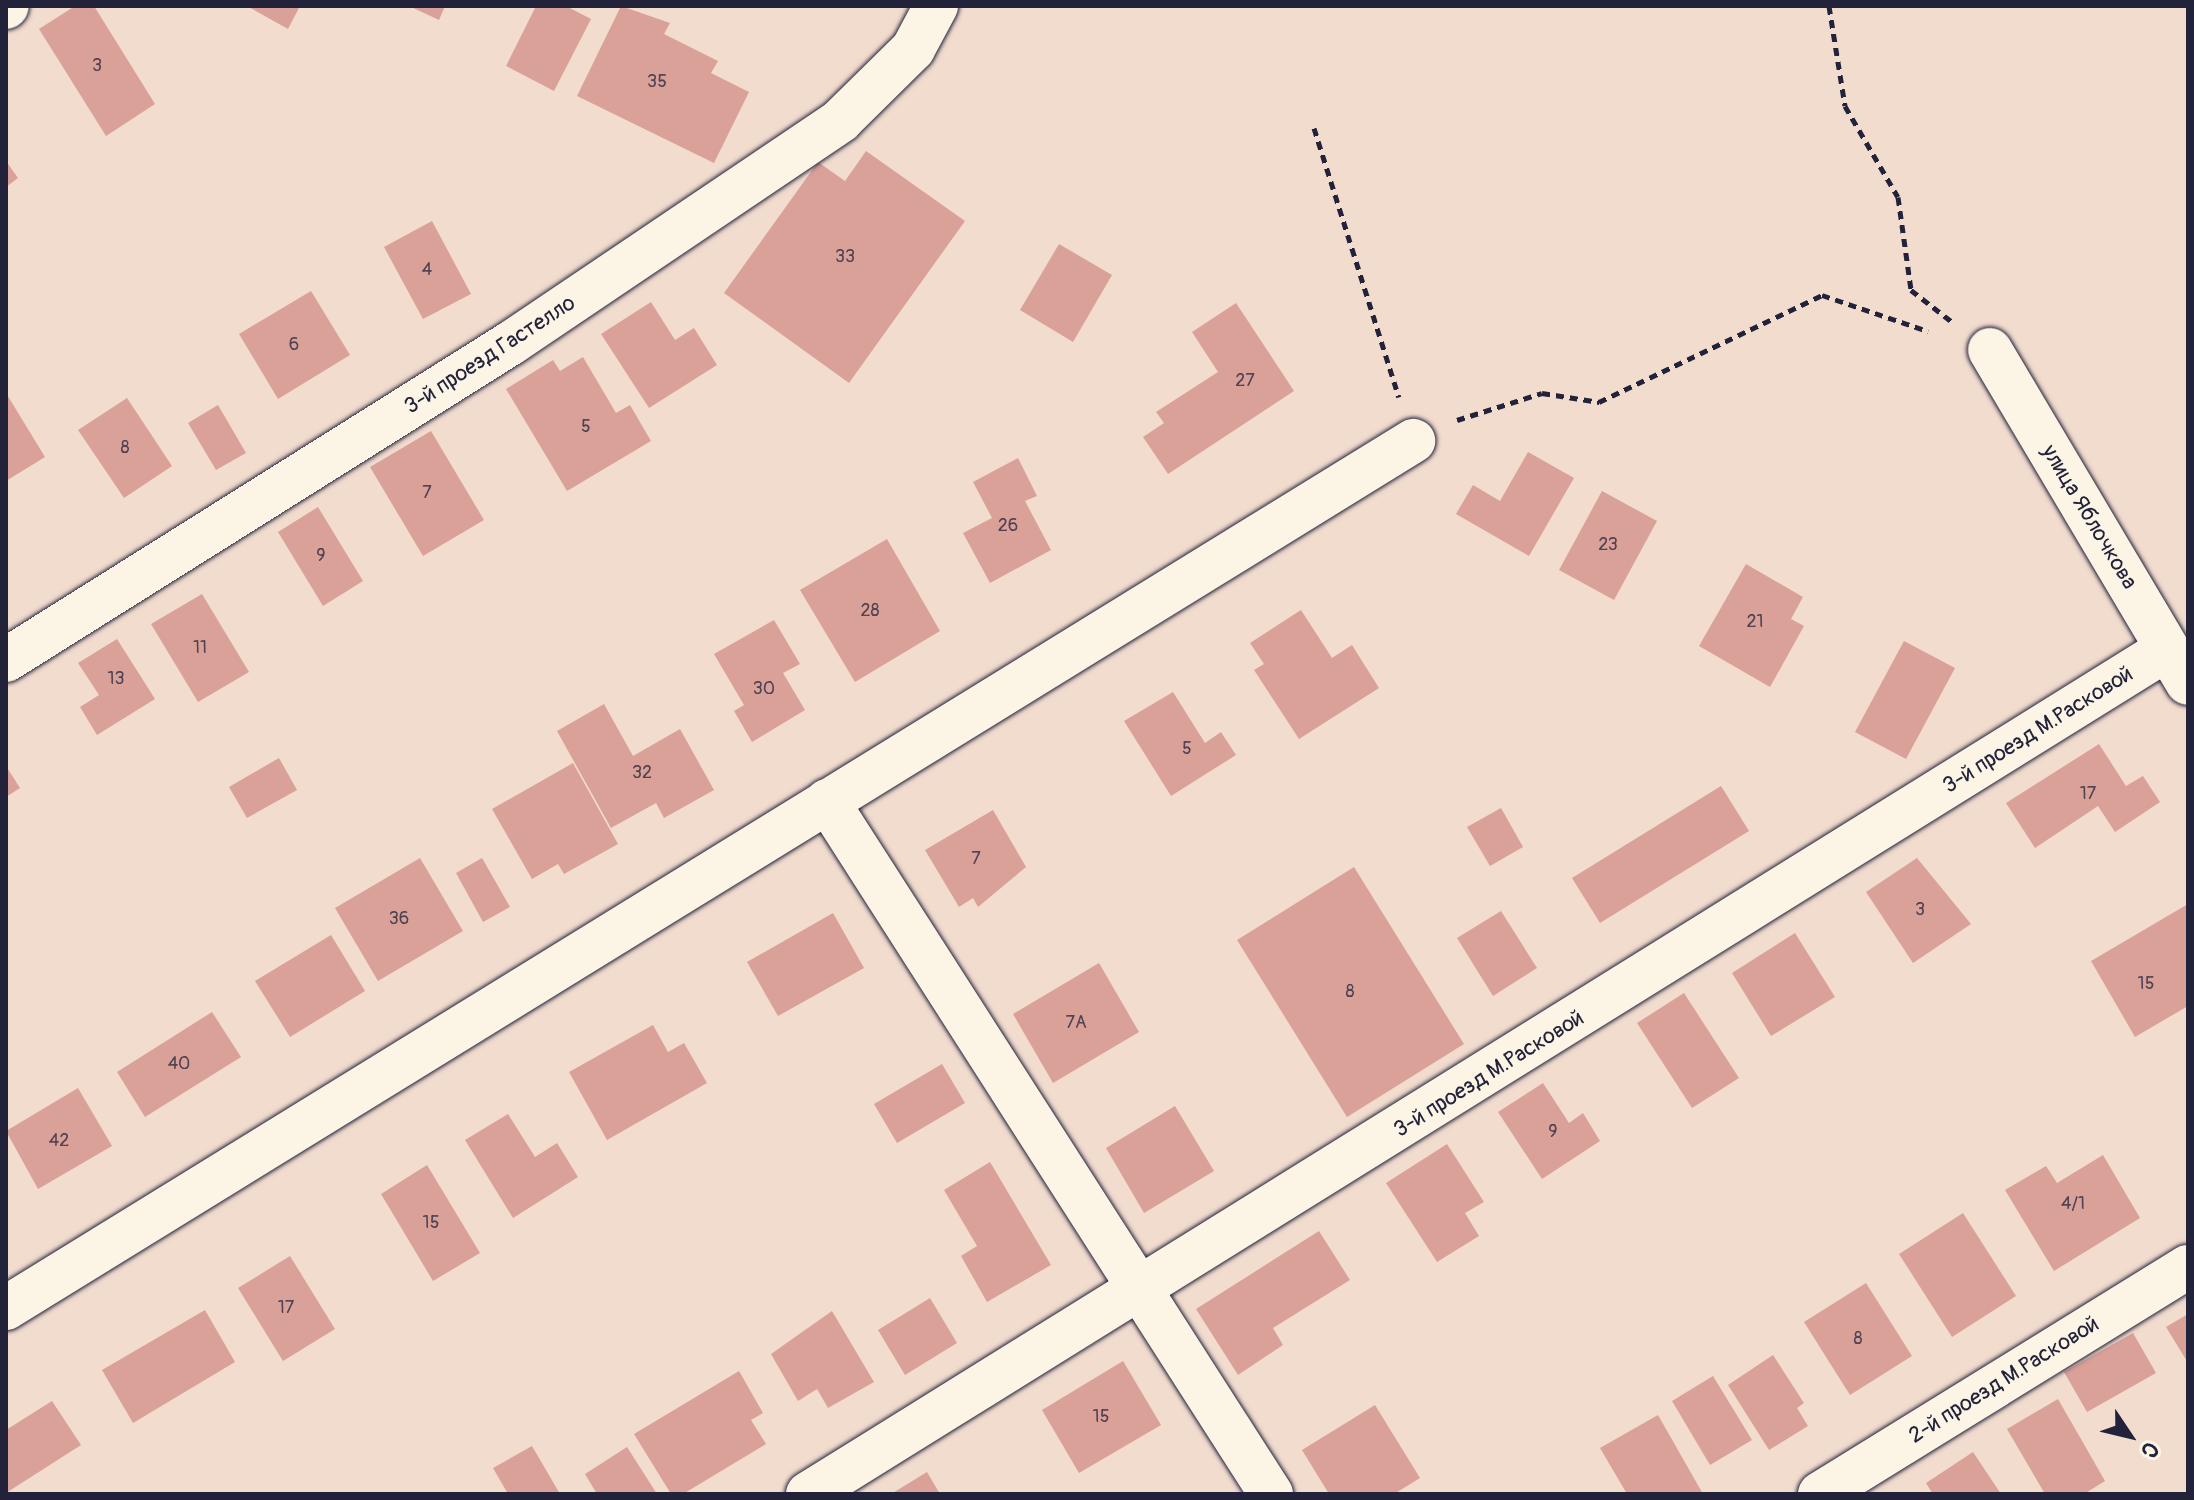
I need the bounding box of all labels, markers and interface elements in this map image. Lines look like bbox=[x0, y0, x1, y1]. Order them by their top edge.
house number: 3 bbox=[92, 55, 102, 77]
house number: 35 bbox=[647, 71, 667, 93]
house number: 33 bbox=[835, 246, 855, 268]
house number: 4 bbox=[422, 259, 432, 281]
street label: 3-й проезд Гастелло bbox=[400, 290, 580, 420]
house number: 6 bbox=[289, 334, 299, 356]
house number: 27 bbox=[1235, 370, 1255, 392]
house number: 5 bbox=[581, 416, 591, 438]
house number: 8 bbox=[120, 437, 130, 459]
street label: улица Яблочкова bbox=[2036, 440, 2142, 594]
house number: 7 bbox=[422, 482, 432, 504]
house number: 26 bbox=[998, 515, 1018, 537]
house number: 23 bbox=[1598, 534, 1618, 556]
house number: 9 bbox=[316, 545, 326, 567]
house number: 28 bbox=[860, 600, 880, 622]
house number: 21 bbox=[1746, 611, 1764, 633]
house number: 11 bbox=[193, 637, 207, 659]
street label: 3-й проезд М.Расковой bbox=[1938, 661, 2138, 799]
house number: 13 bbox=[107, 668, 125, 690]
house number: 30 bbox=[753, 678, 775, 700]
house number: 5 bbox=[1182, 738, 1192, 760]
house number: 32 bbox=[632, 762, 652, 784]
house number: 17 bbox=[2080, 783, 2096, 805]
house number: 7 bbox=[971, 848, 981, 870]
house number: 3 bbox=[1915, 899, 1925, 921]
house number: 36 bbox=[389, 908, 409, 930]
house number: 15 bbox=[2138, 973, 2154, 995]
house number: 8 bbox=[1345, 981, 1355, 1003]
street label: 3-й проезд М.Расковой bbox=[1389, 1005, 1589, 1143]
house number: 7А bbox=[1065, 1012, 1087, 1034]
house number: 40 bbox=[168, 1053, 190, 1075]
house number: 9 bbox=[1548, 1121, 1558, 1143]
house number: 42 bbox=[49, 1130, 69, 1152]
house number: 4/1 bbox=[2061, 1193, 2085, 1215]
house number: 15 bbox=[423, 1212, 439, 1234]
house number: 17 bbox=[278, 1297, 294, 1319]
street label: 2-й проезд М.Расковой bbox=[1904, 1311, 2104, 1449]
house number: 8 bbox=[1853, 1328, 1863, 1350]
north arrow bbox=[2090, 1396, 2170, 1476]
house number: 15 bbox=[1093, 1406, 1109, 1428]
text: С bbox=[2134, 1436, 2165, 1463]

